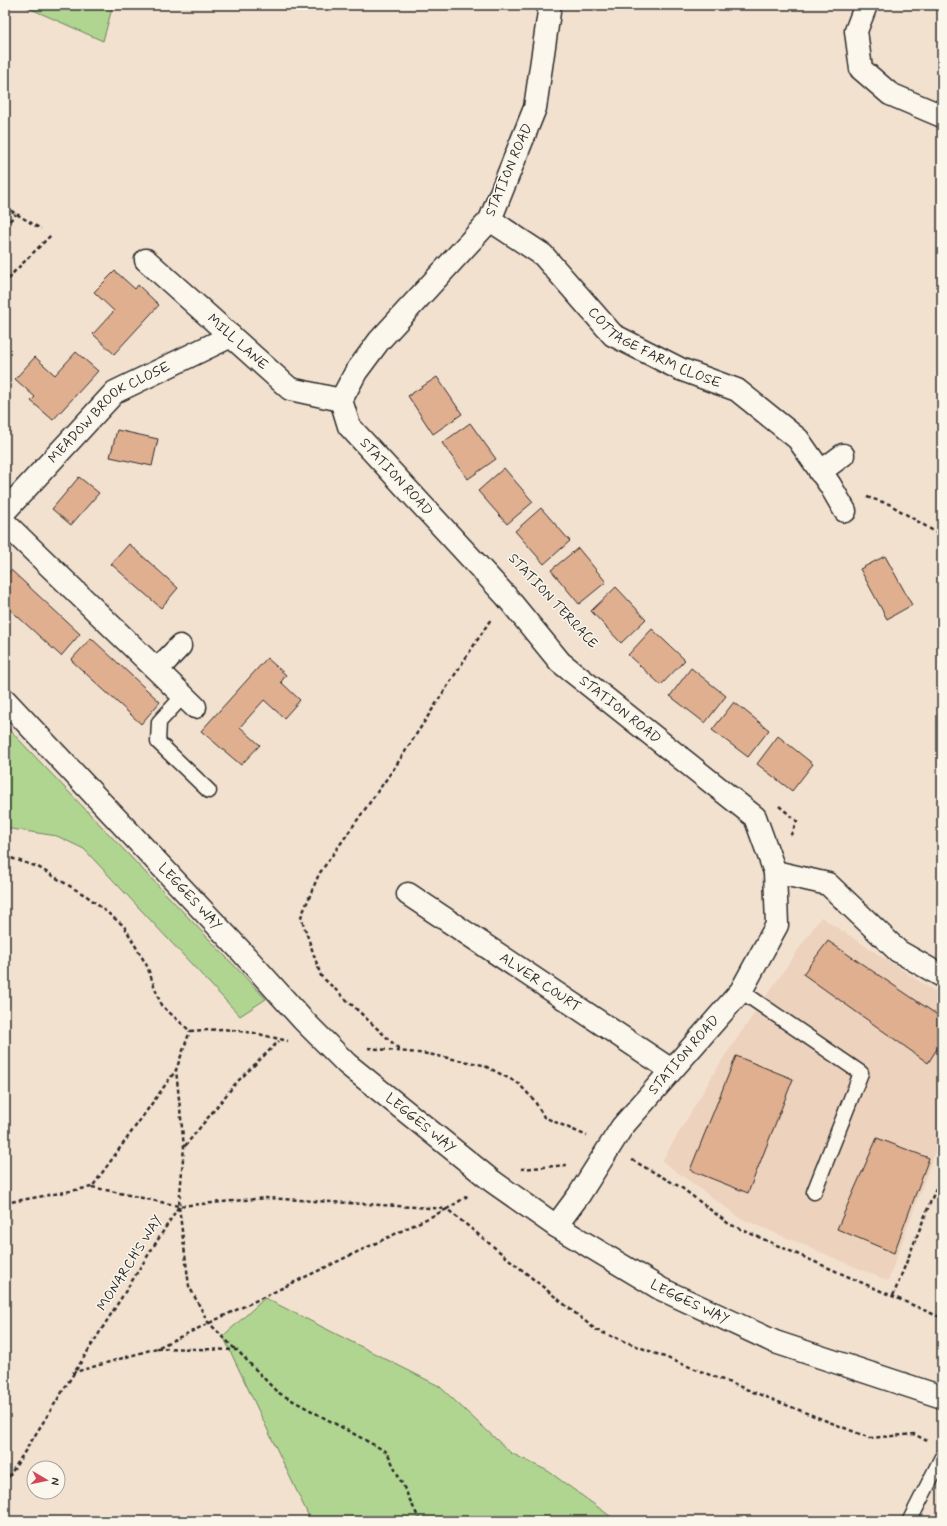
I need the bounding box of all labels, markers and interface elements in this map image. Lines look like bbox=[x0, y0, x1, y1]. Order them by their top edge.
street label: STATION ROAD bbox=[481, 121, 537, 219]
street label: COTTAGE FARM CLOSE bbox=[584, 303, 724, 392]
street label: MILL LANE bbox=[203, 310, 272, 374]
street label: MEADOW BROOK CLOSE bbox=[44, 358, 173, 467]
street label: STATION ROAD bbox=[356, 434, 437, 520]
street label: STATION TERRACE bbox=[504, 550, 602, 652]
street label: STATION ROAD bbox=[575, 672, 665, 748]
street label: LEGGES WAY bbox=[154, 859, 226, 934]
street label: ALVER COURT bbox=[496, 949, 584, 1016]
street label: STATION ROAD bbox=[645, 1012, 723, 1098]
street label: LEGGES WAY bbox=[382, 1090, 460, 1157]
street label: MONARCH'S WAY bbox=[93, 1211, 167, 1314]
street label: LEGGES WAY bbox=[647, 1276, 732, 1329]
north arrow bbox=[26, 1460, 66, 1500]
text: N bbox=[47, 1477, 62, 1486]

